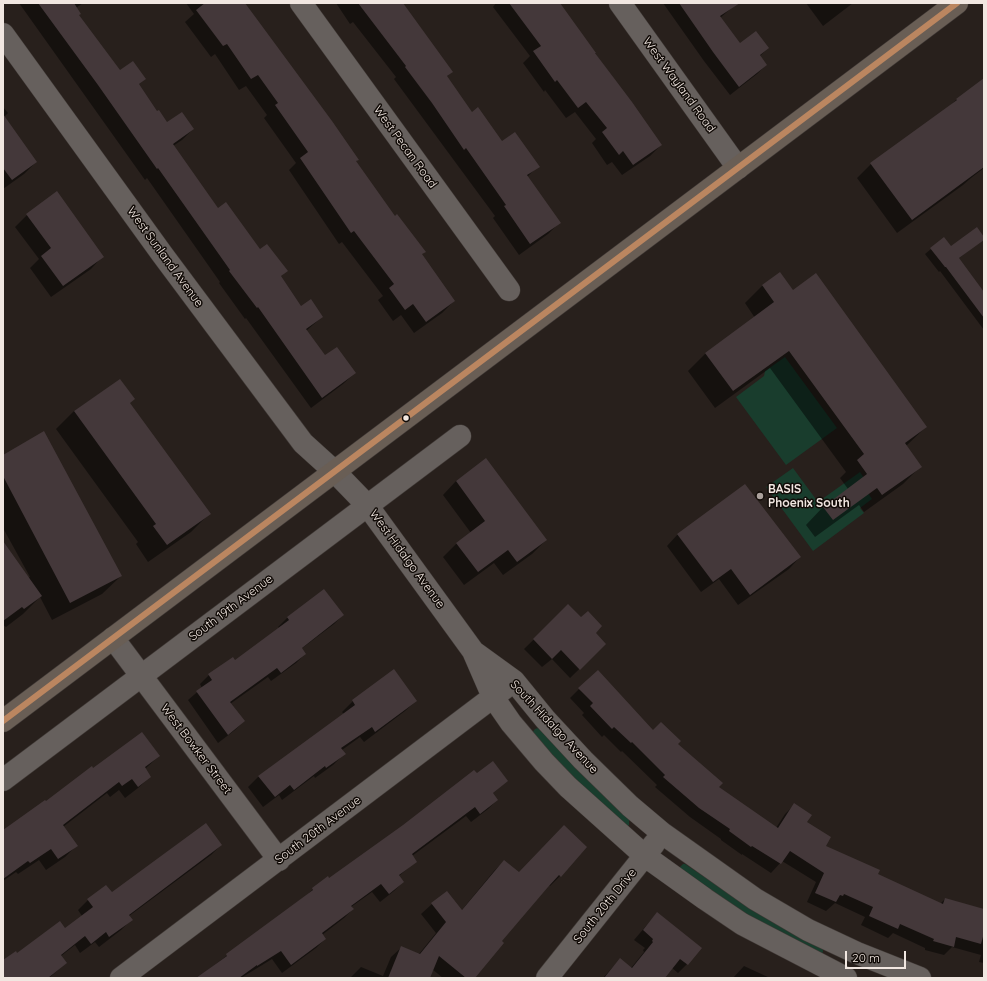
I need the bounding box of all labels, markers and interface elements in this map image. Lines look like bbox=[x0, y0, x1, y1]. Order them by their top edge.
street label: West Wayland Road bbox=[640, 35, 718, 135]
street label: West Pecan Road bbox=[370, 103, 440, 191]
street label: West Sunland Avenue bbox=[124, 204, 206, 310]
unlabelled marker bbox=[401, 413, 411, 423]
place label: BASIS Phoenix South bbox=[768, 482, 850, 510]
marker: BASIS Phoenix South bbox=[755, 491, 765, 501]
street label: West Hidalgo Avenue bbox=[366, 507, 448, 611]
street label: South 19th Avenue bbox=[186, 572, 276, 644]
street label: South Hidalgo Avenue bbox=[507, 677, 601, 777]
street label: West Bowker Street bbox=[157, 701, 235, 797]
street label: South 20th Avenue bbox=[272, 793, 364, 867]
street label: South 20th Drive bbox=[571, 866, 639, 946]
scale bar bbox=[847, 943, 908, 969]
text: 20 m bbox=[852, 950, 880, 965]

